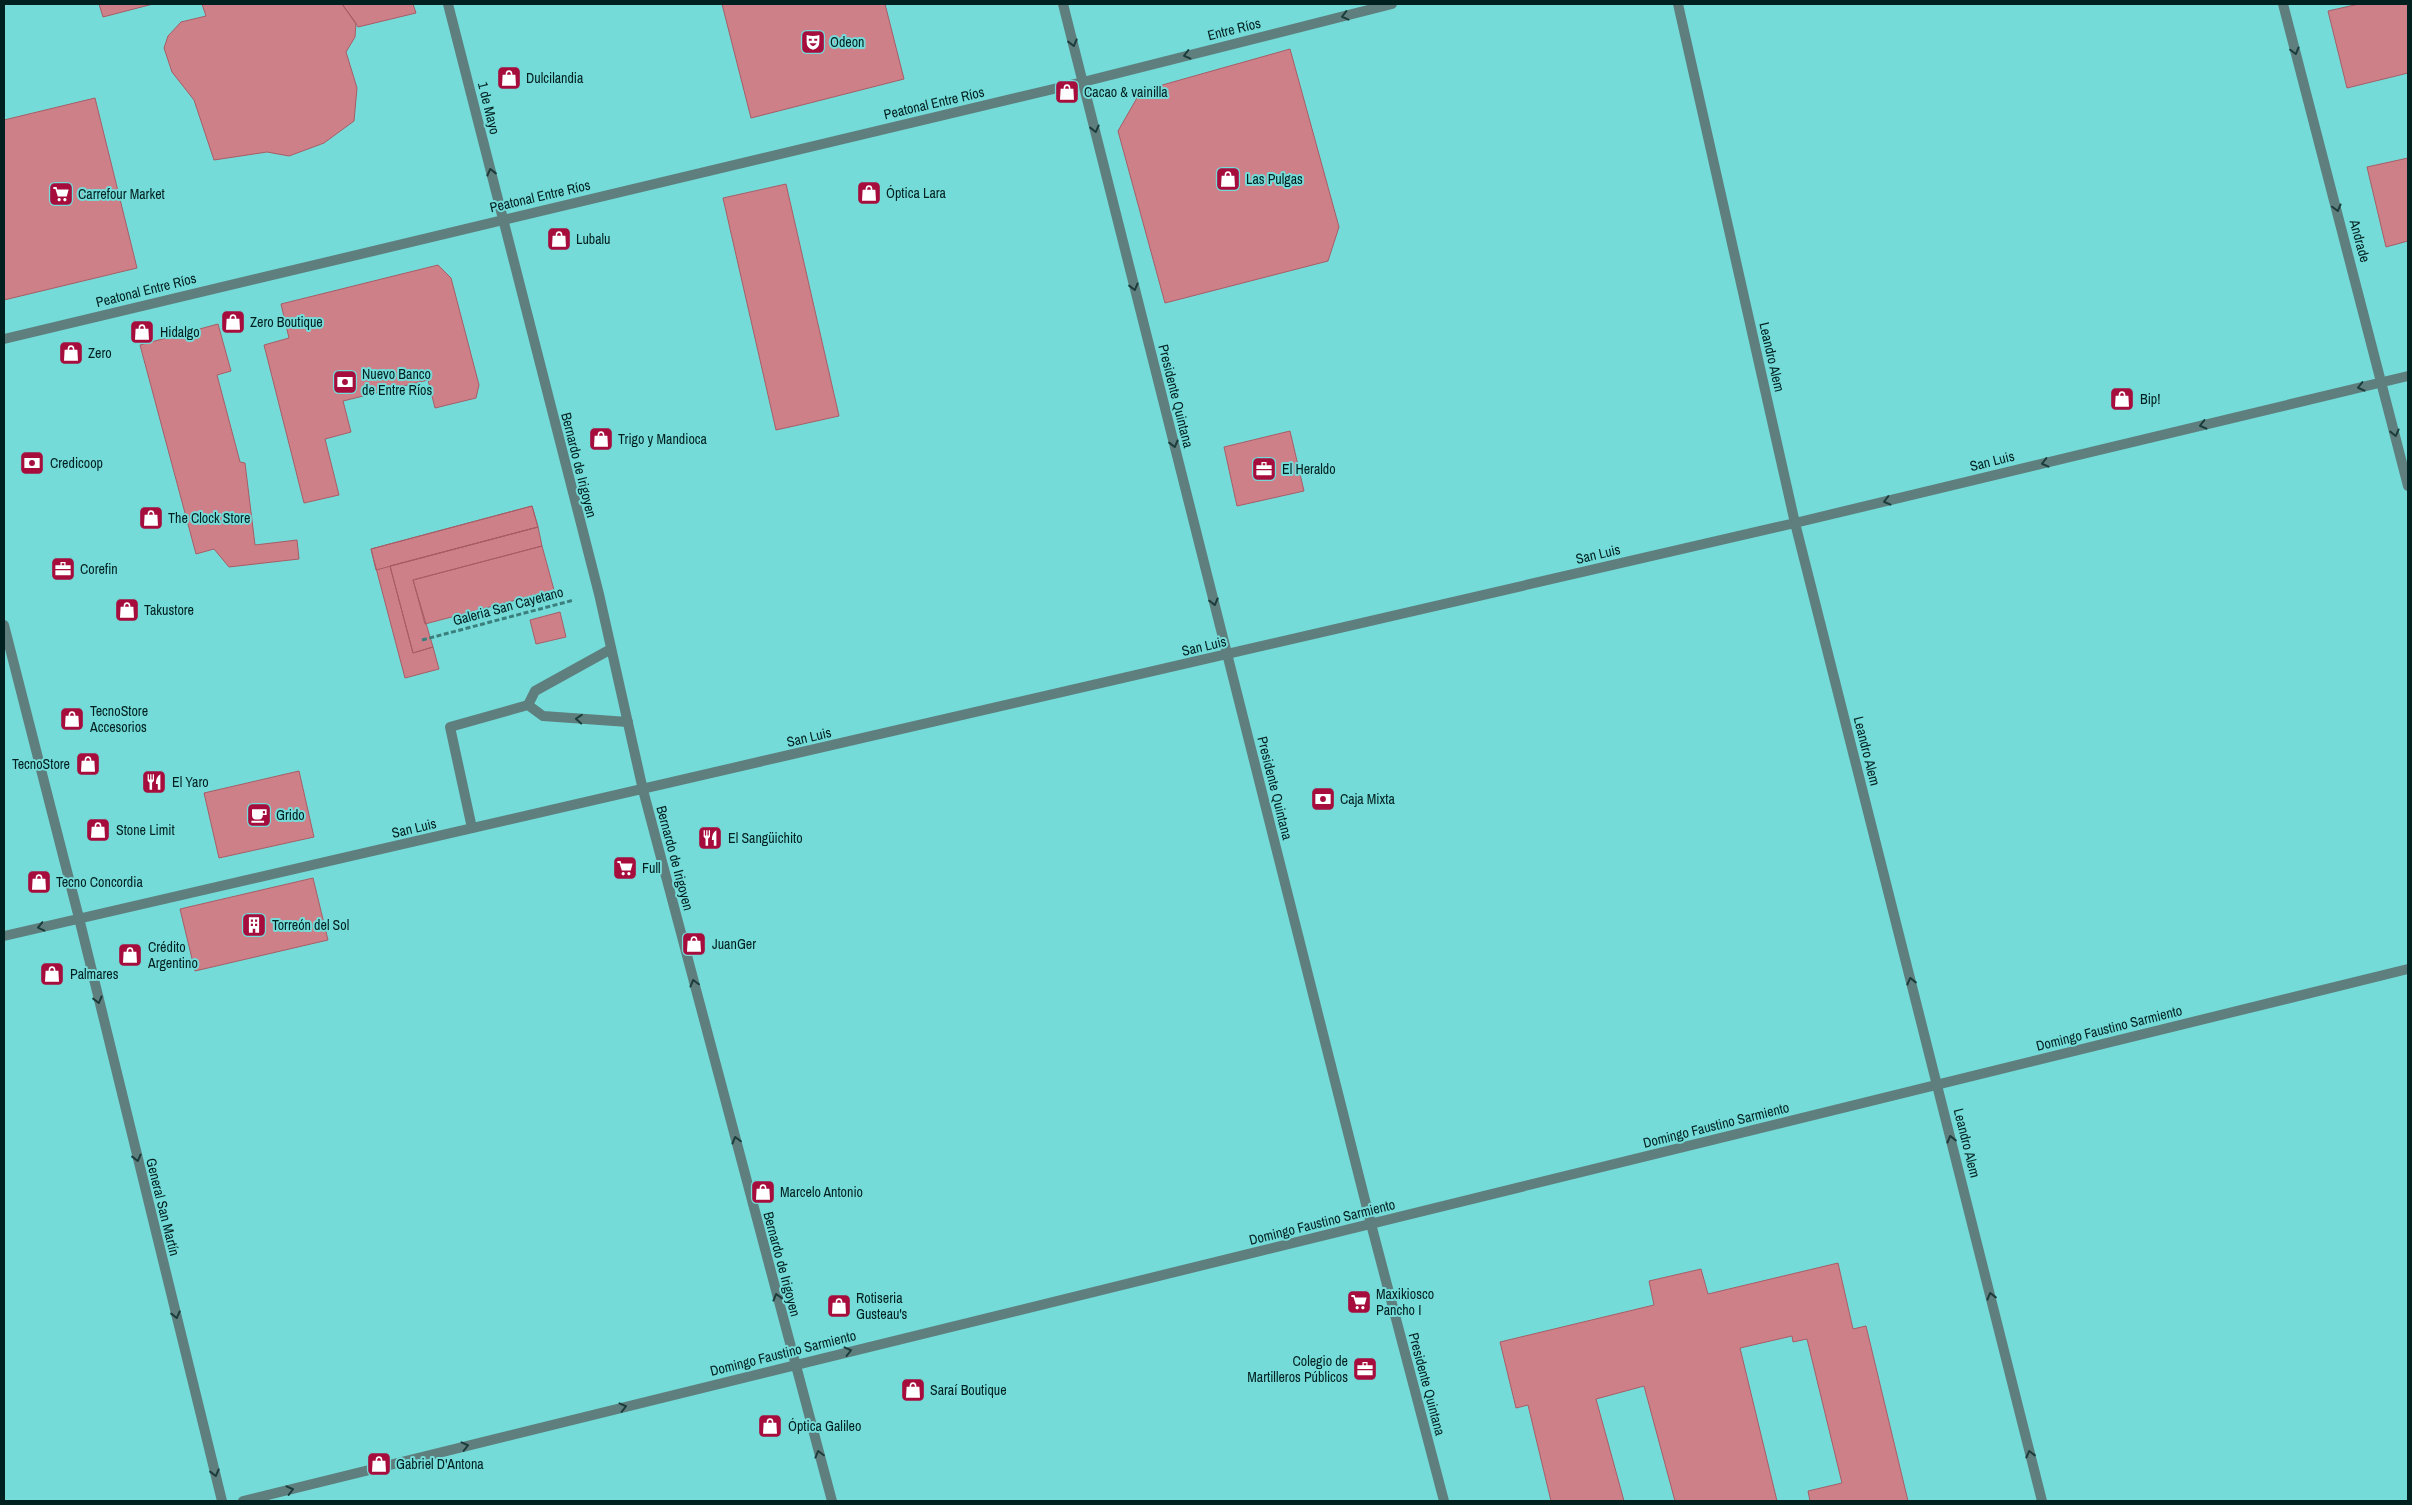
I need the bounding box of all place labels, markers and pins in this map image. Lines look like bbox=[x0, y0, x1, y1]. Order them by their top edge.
theatre icon: Odeon bbox=[800, 29, 826, 55]
place label: Odeon bbox=[830, 33, 864, 51]
shop icon: Dulcilandia bbox=[496, 65, 522, 91]
place label: Dulcilandia bbox=[526, 69, 584, 87]
shop icon: Cacao & vainilla bbox=[1054, 79, 1080, 105]
place label: Cacao & vainilla bbox=[1084, 83, 1168, 101]
shop icon: Las Pulgas bbox=[1215, 166, 1241, 192]
place label: Las Pulgas bbox=[1246, 170, 1303, 188]
shop icon: Óptica Lara bbox=[856, 180, 882, 206]
supermarket icon: Carrefour Market bbox=[48, 181, 74, 207]
place label: Óptica Lara bbox=[886, 184, 947, 202]
place label: Carrefour Market bbox=[78, 185, 165, 203]
shop icon: Lubalu bbox=[546, 226, 572, 252]
place label: Lubalu bbox=[576, 230, 610, 248]
shop icon: Zero Boutique bbox=[220, 309, 246, 335]
place label: Zero Boutique bbox=[250, 313, 323, 331]
shop icon: Hidalgo bbox=[129, 319, 155, 345]
place label: Hidalgo bbox=[160, 323, 200, 341]
shop icon: Zero bbox=[58, 340, 84, 366]
place label: Zero bbox=[88, 344, 112, 362]
place label: Nuevo Banco de Entre Ríos bbox=[362, 365, 432, 399]
bank icon: Nuevo Banco de Entre Ríos bbox=[332, 369, 358, 395]
shop icon: Bip! bbox=[2109, 386, 2135, 412]
place label: Bip! bbox=[2140, 390, 2160, 408]
shop icon: Trigo y Mandioca bbox=[588, 426, 614, 452]
place label: Trigo y Mandioca bbox=[618, 430, 708, 448]
bank icon: Credicoop bbox=[19, 450, 45, 476]
place label: Credicoop bbox=[50, 454, 103, 472]
office icon: El Heraldo bbox=[1251, 456, 1277, 482]
place label: El Heraldo bbox=[1282, 460, 1336, 478]
shop icon: The Clock Store bbox=[138, 505, 164, 531]
place label: The Clock Store bbox=[168, 509, 250, 527]
office icon: Corefin bbox=[50, 556, 76, 582]
place label: Corefin bbox=[80, 560, 118, 578]
shop icon: Takustore bbox=[114, 597, 140, 623]
place label: Takustore bbox=[144, 601, 194, 619]
place label: TecnoStore Accesorios bbox=[89, 702, 148, 736]
shop icon: TecnoStore Accesorios bbox=[59, 706, 85, 732]
shop icon: TecnoStore bbox=[75, 751, 101, 777]
place label: TecnoStore bbox=[12, 755, 70, 773]
restaurant icon: El Yaro bbox=[141, 769, 167, 795]
place label: El Yaro bbox=[172, 773, 209, 791]
bank icon: Caja Mixta bbox=[1310, 786, 1336, 812]
place label: Caja Mixta bbox=[1340, 790, 1395, 808]
cafe icon: Grido bbox=[246, 802, 272, 828]
place label: Grido bbox=[276, 806, 305, 824]
shop icon: Stone Limit bbox=[85, 817, 111, 843]
place label: Stone Limit bbox=[116, 821, 175, 839]
restaurant icon: El Sangüichito bbox=[697, 825, 723, 851]
place label: El Sangüichito bbox=[728, 829, 803, 847]
supermarket icon: Full bbox=[612, 855, 638, 881]
place label: Full bbox=[642, 859, 661, 877]
shop icon: Tecno Concordia bbox=[26, 869, 52, 895]
place label: Tecno Concordia bbox=[56, 873, 143, 891]
building icon: Torreón del Sol bbox=[241, 912, 267, 938]
place label: Torreón del Sol bbox=[272, 916, 349, 934]
shop icon: JuanGer bbox=[681, 931, 707, 957]
place label: JuanGer bbox=[712, 935, 756, 953]
place label: Crédito Argentino bbox=[147, 938, 198, 972]
shop icon: Crédito Argentino bbox=[117, 942, 143, 968]
shop icon: Palmares bbox=[39, 961, 65, 987]
place label: Palmares bbox=[70, 965, 119, 983]
shop icon: Marcelo Antonio bbox=[750, 1179, 776, 1205]
place label: Marcelo Antonio bbox=[780, 1183, 863, 1201]
place label: Maxikiosco Pancho I bbox=[1376, 1285, 1434, 1319]
place label: Rotiseria Gusteau's bbox=[856, 1289, 908, 1323]
supermarket icon: Maxikiosco Pancho I bbox=[1346, 1289, 1372, 1315]
shop icon: Rotiseria Gusteau's bbox=[826, 1293, 852, 1319]
place label: Colegio de Martilleros Públicos bbox=[1247, 1352, 1348, 1386]
office icon: Colegio de Martilleros Públicos bbox=[1352, 1356, 1378, 1382]
shop icon: Saraí Boutique bbox=[900, 1377, 926, 1403]
place label: Saraí Boutique bbox=[930, 1381, 1007, 1399]
shop icon: Óptica Galileo bbox=[757, 1413, 783, 1439]
place label: Óptica Galileo bbox=[788, 1417, 861, 1435]
shop icon: Gabriel D'Antona bbox=[366, 1451, 392, 1477]
place label: Gabriel D'Antona bbox=[396, 1455, 484, 1473]

